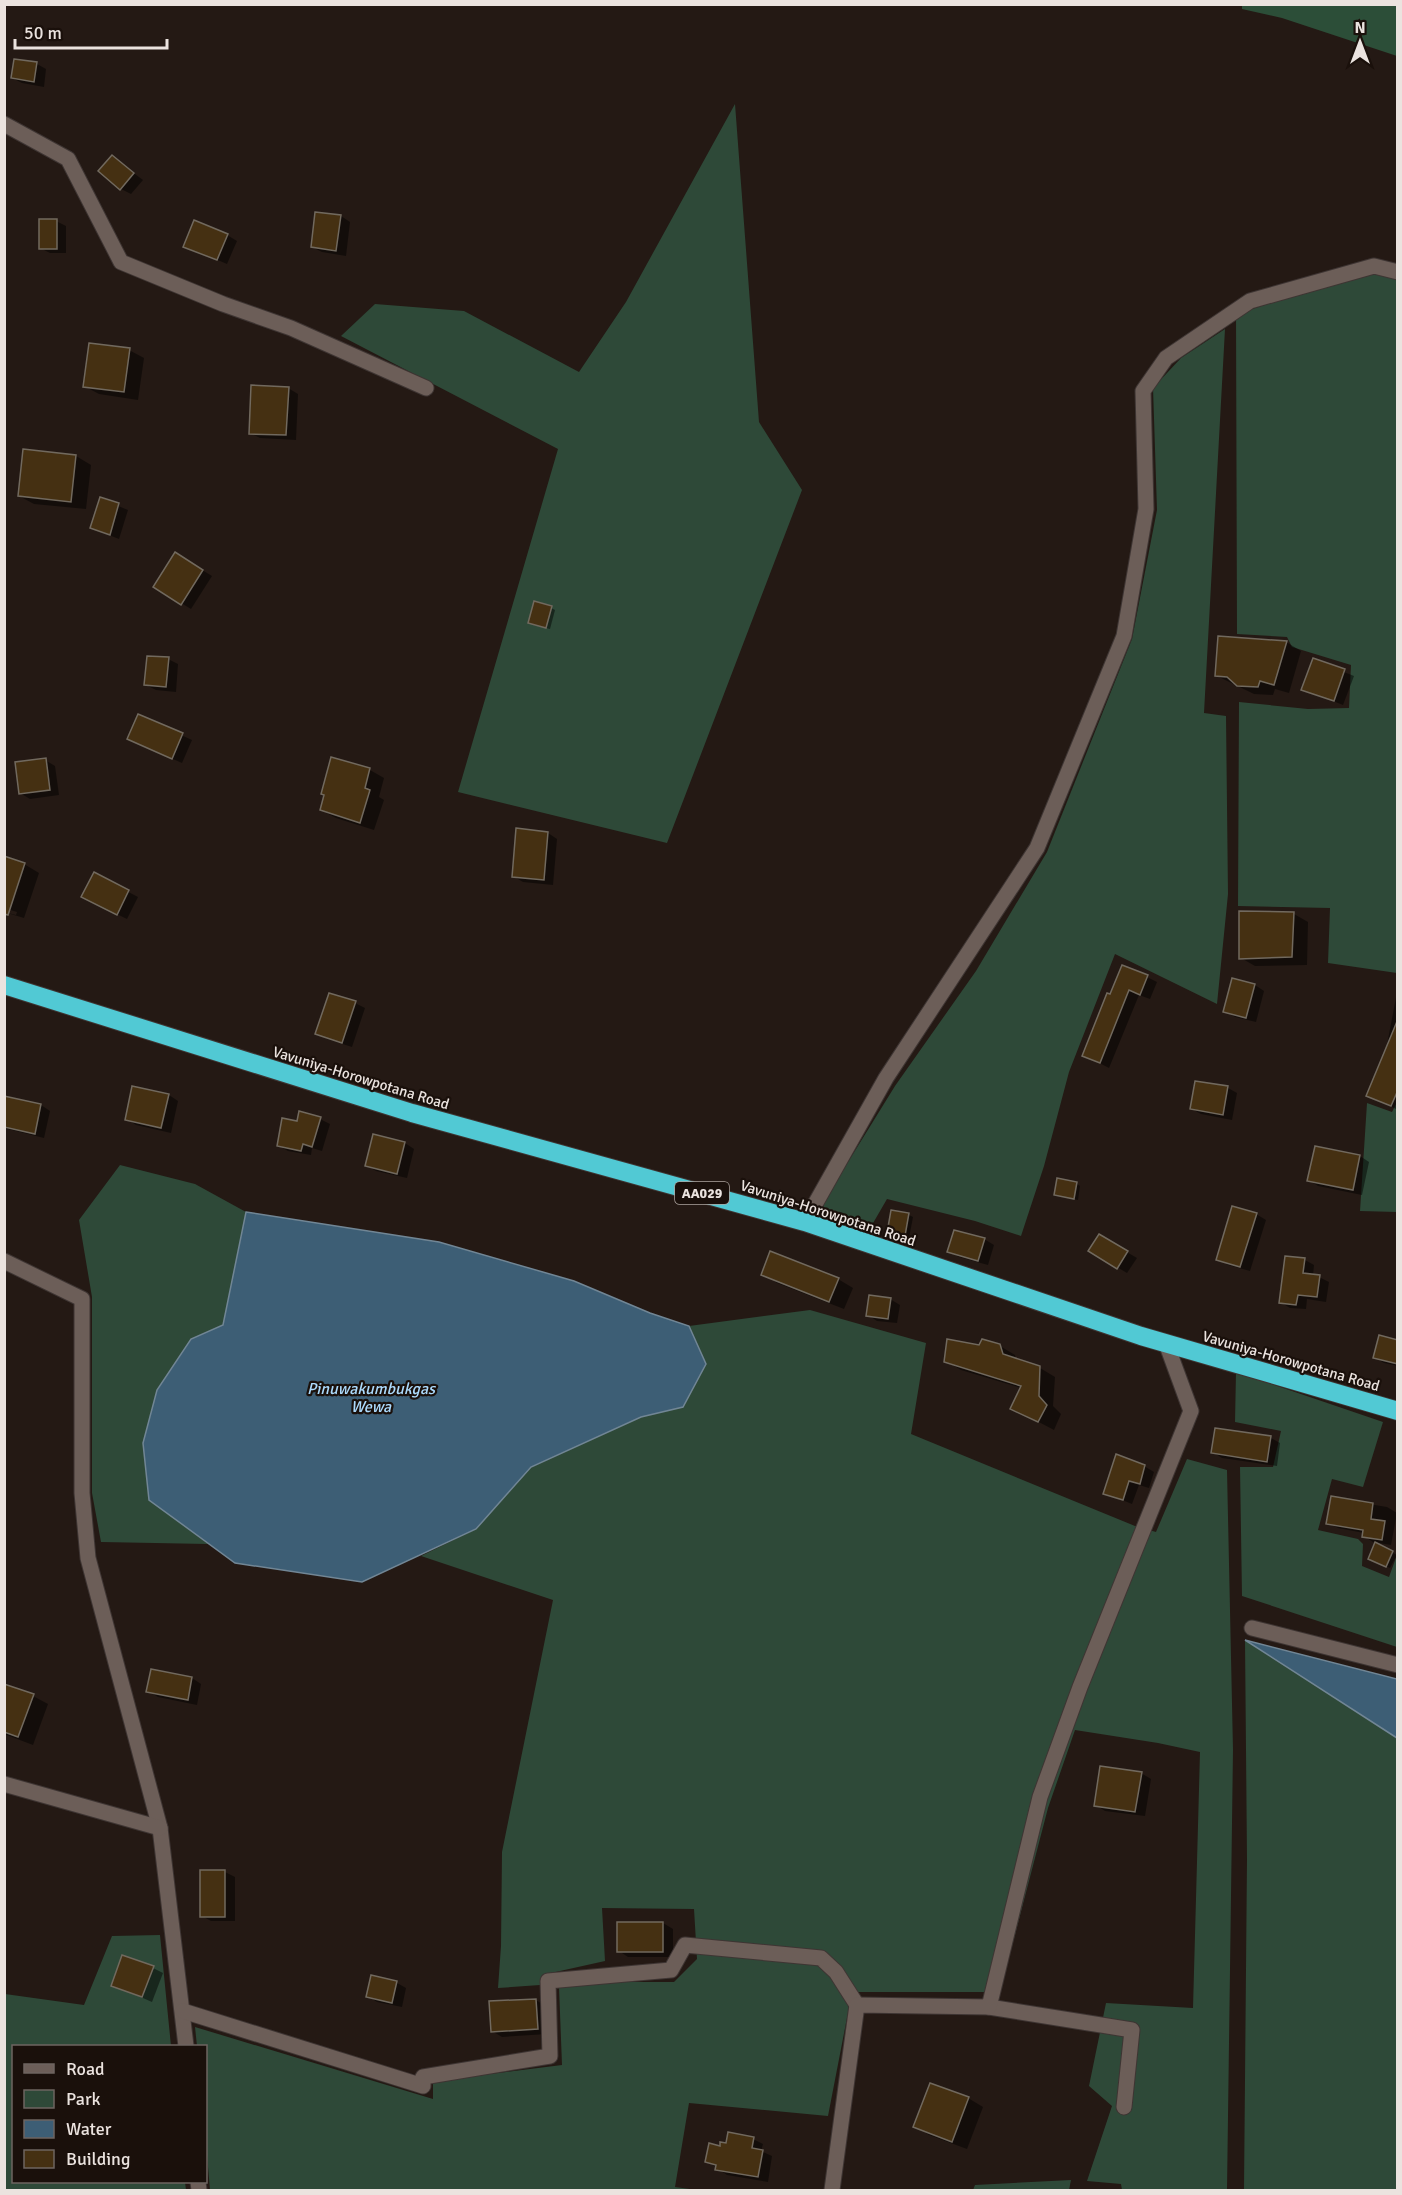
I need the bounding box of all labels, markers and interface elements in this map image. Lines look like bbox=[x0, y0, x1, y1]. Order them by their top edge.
scale bar bbox=[15, 12, 166, 50]
north arrow bbox=[1330, 12, 1390, 72]
text: N bbox=[1354, 18, 1366, 38]
text: 50 m bbox=[24, 22, 62, 44]
street label: Vavuniya-Horowpotana Road bbox=[271, 1043, 451, 1113]
street label: Vavuniya-Horowpotana Road bbox=[738, 1176, 918, 1250]
road number: AA029 bbox=[675, 1182, 729, 1204]
street label: Vavuniya-Horowpotana Road bbox=[1200, 1327, 1382, 1395]
water label: Pinuwakumbukgas Wewa bbox=[307, 1379, 437, 1417]
legend bbox=[12, 2045, 207, 2183]
text: Road bbox=[66, 2058, 105, 2080]
text: Park bbox=[66, 2088, 101, 2110]
text: Water bbox=[66, 2118, 112, 2140]
text: Building bbox=[66, 2148, 130, 2170]

